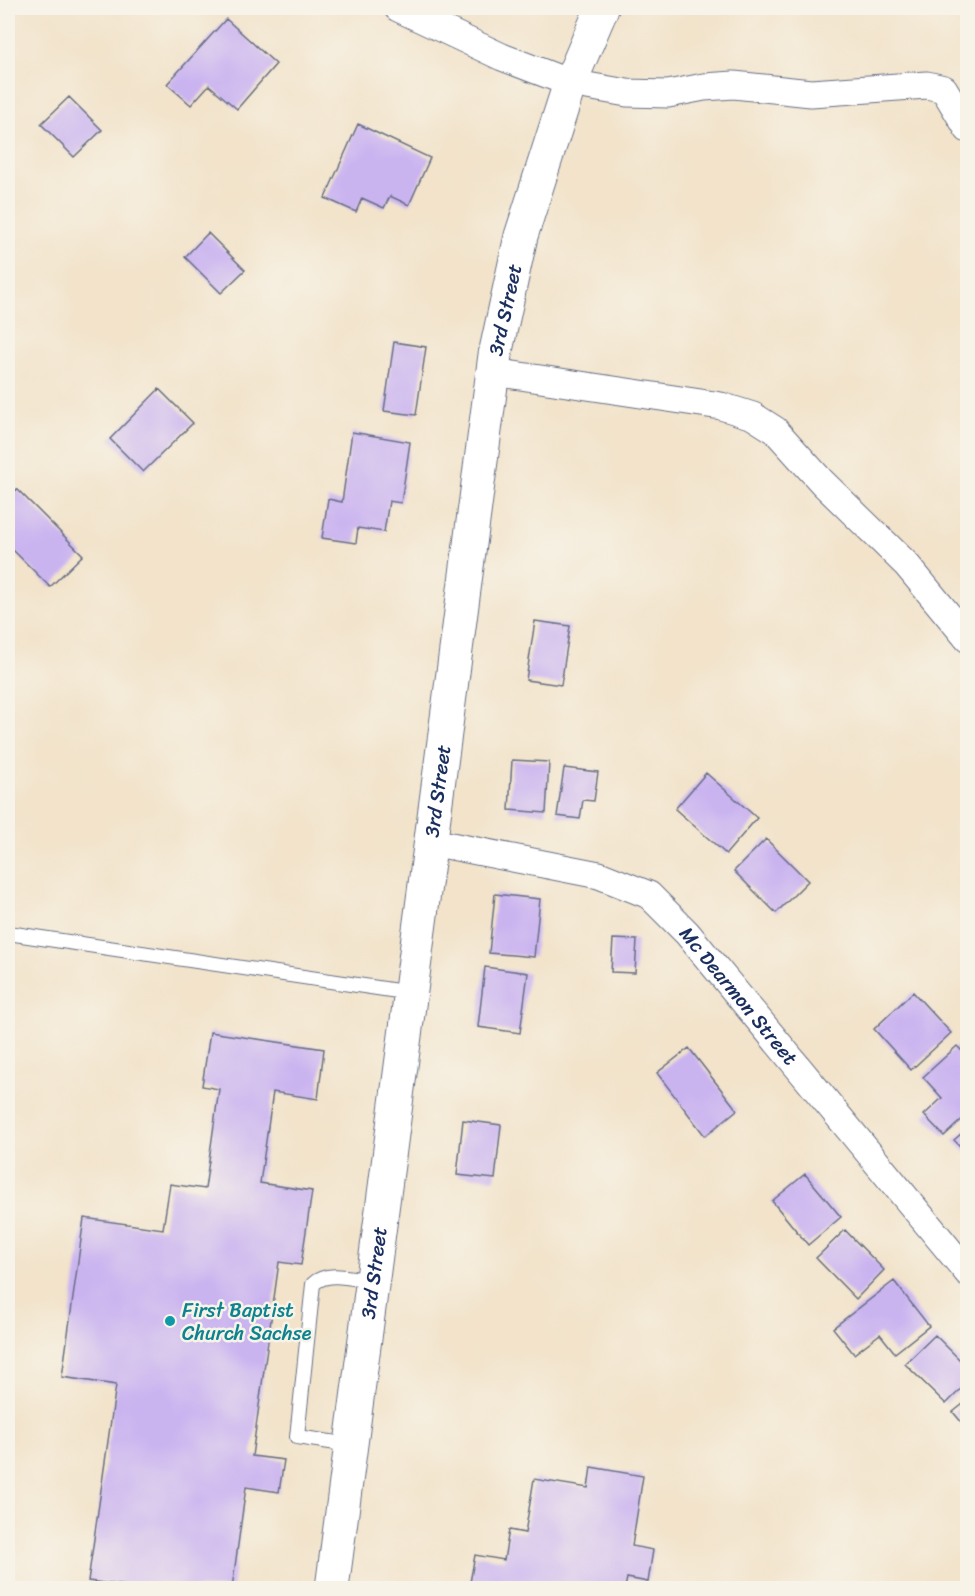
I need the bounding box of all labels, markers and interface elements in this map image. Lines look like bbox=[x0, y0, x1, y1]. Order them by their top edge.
street label: 3rd Street bbox=[478, 260, 532, 359]
street label: 3rd Street bbox=[414, 742, 461, 839]
street label: Mc Dearmon Street bbox=[670, 918, 807, 1074]
street label: 3rd Street bbox=[351, 1224, 398, 1321]
place label: First Baptist Church Sachse bbox=[182, 1293, 312, 1351]
marker: First Baptist Church Sachse bbox=[163, 1314, 177, 1328]

